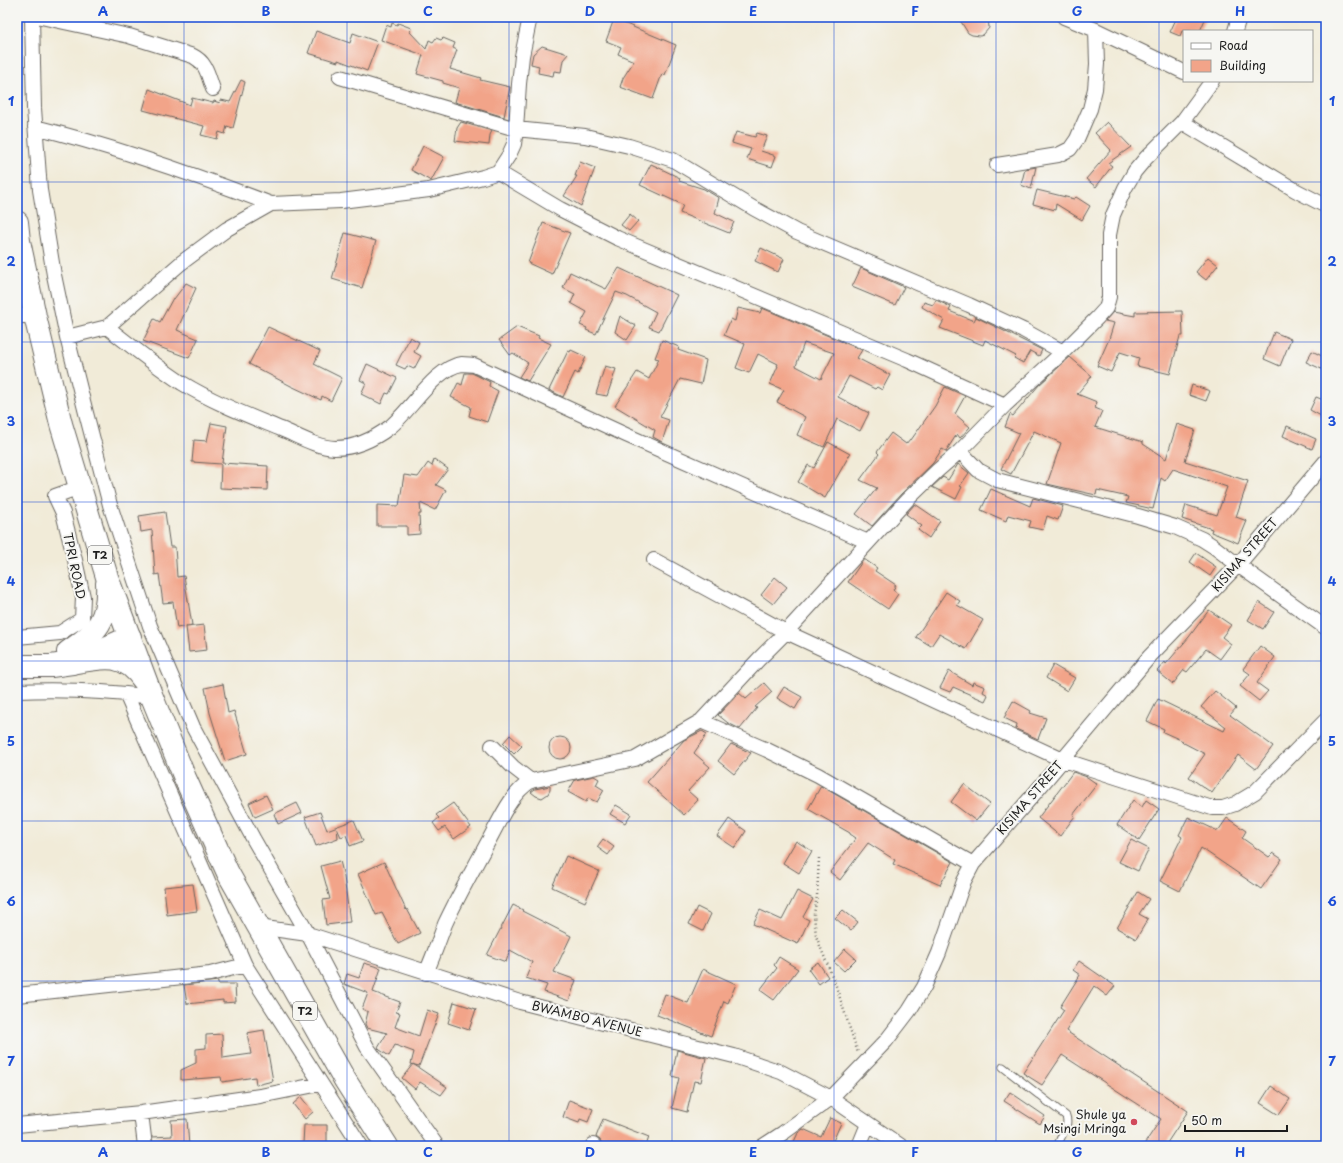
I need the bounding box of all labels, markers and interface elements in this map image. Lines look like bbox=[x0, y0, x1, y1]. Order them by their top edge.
text: A bbox=[98, 1, 108, 20]
text: B bbox=[262, 1, 271, 20]
text: C bbox=[423, 1, 433, 20]
text: D bbox=[585, 1, 595, 20]
text: E bbox=[749, 1, 757, 20]
text: F bbox=[911, 1, 919, 20]
text: G bbox=[1072, 1, 1082, 20]
text: H bbox=[1235, 1, 1245, 20]
legend bbox=[1183, 30, 1313, 82]
text: Road bbox=[1219, 36, 1248, 54]
text: Building bbox=[1219, 56, 1266, 74]
text: 1 bbox=[8, 91, 14, 110]
text: 1 bbox=[1329, 91, 1335, 110]
text: 2 bbox=[6, 251, 16, 270]
text: 2 bbox=[1327, 251, 1337, 270]
text: 3 bbox=[7, 411, 16, 430]
text: 3 bbox=[1328, 411, 1337, 430]
street label: KISIMA STREET bbox=[1207, 513, 1282, 595]
street label: TPRI ROAD bbox=[59, 531, 91, 601]
road number: T2 bbox=[88, 546, 112, 564]
text: 4 bbox=[7, 571, 16, 590]
text: 4 bbox=[1328, 571, 1337, 590]
text: 5 bbox=[7, 731, 15, 750]
text: 5 bbox=[1328, 731, 1336, 750]
street label: KISIMA STREET bbox=[992, 756, 1067, 838]
text: 6 bbox=[6, 891, 16, 910]
text: 6 bbox=[1327, 891, 1337, 910]
street label: BWAMBO AVENUE bbox=[530, 996, 645, 1041]
road number: T2 bbox=[293, 1002, 317, 1020]
text: 7 bbox=[7, 1051, 15, 1070]
text: 7 bbox=[1328, 1051, 1336, 1070]
place label: Shule ya Msingi Mringa bbox=[1043, 1105, 1127, 1137]
scale bar bbox=[1185, 1107, 1287, 1133]
text: 50 m bbox=[1191, 1111, 1222, 1129]
marker: Shule ya Msingi Mringa bbox=[1129, 1117, 1139, 1127]
text: A bbox=[98, 1142, 108, 1161]
text: B bbox=[262, 1142, 271, 1161]
text: C bbox=[423, 1142, 433, 1161]
text: D bbox=[585, 1142, 595, 1161]
text: E bbox=[749, 1142, 757, 1161]
text: F bbox=[911, 1142, 919, 1161]
text: G bbox=[1072, 1142, 1082, 1161]
text: H bbox=[1235, 1142, 1245, 1161]

